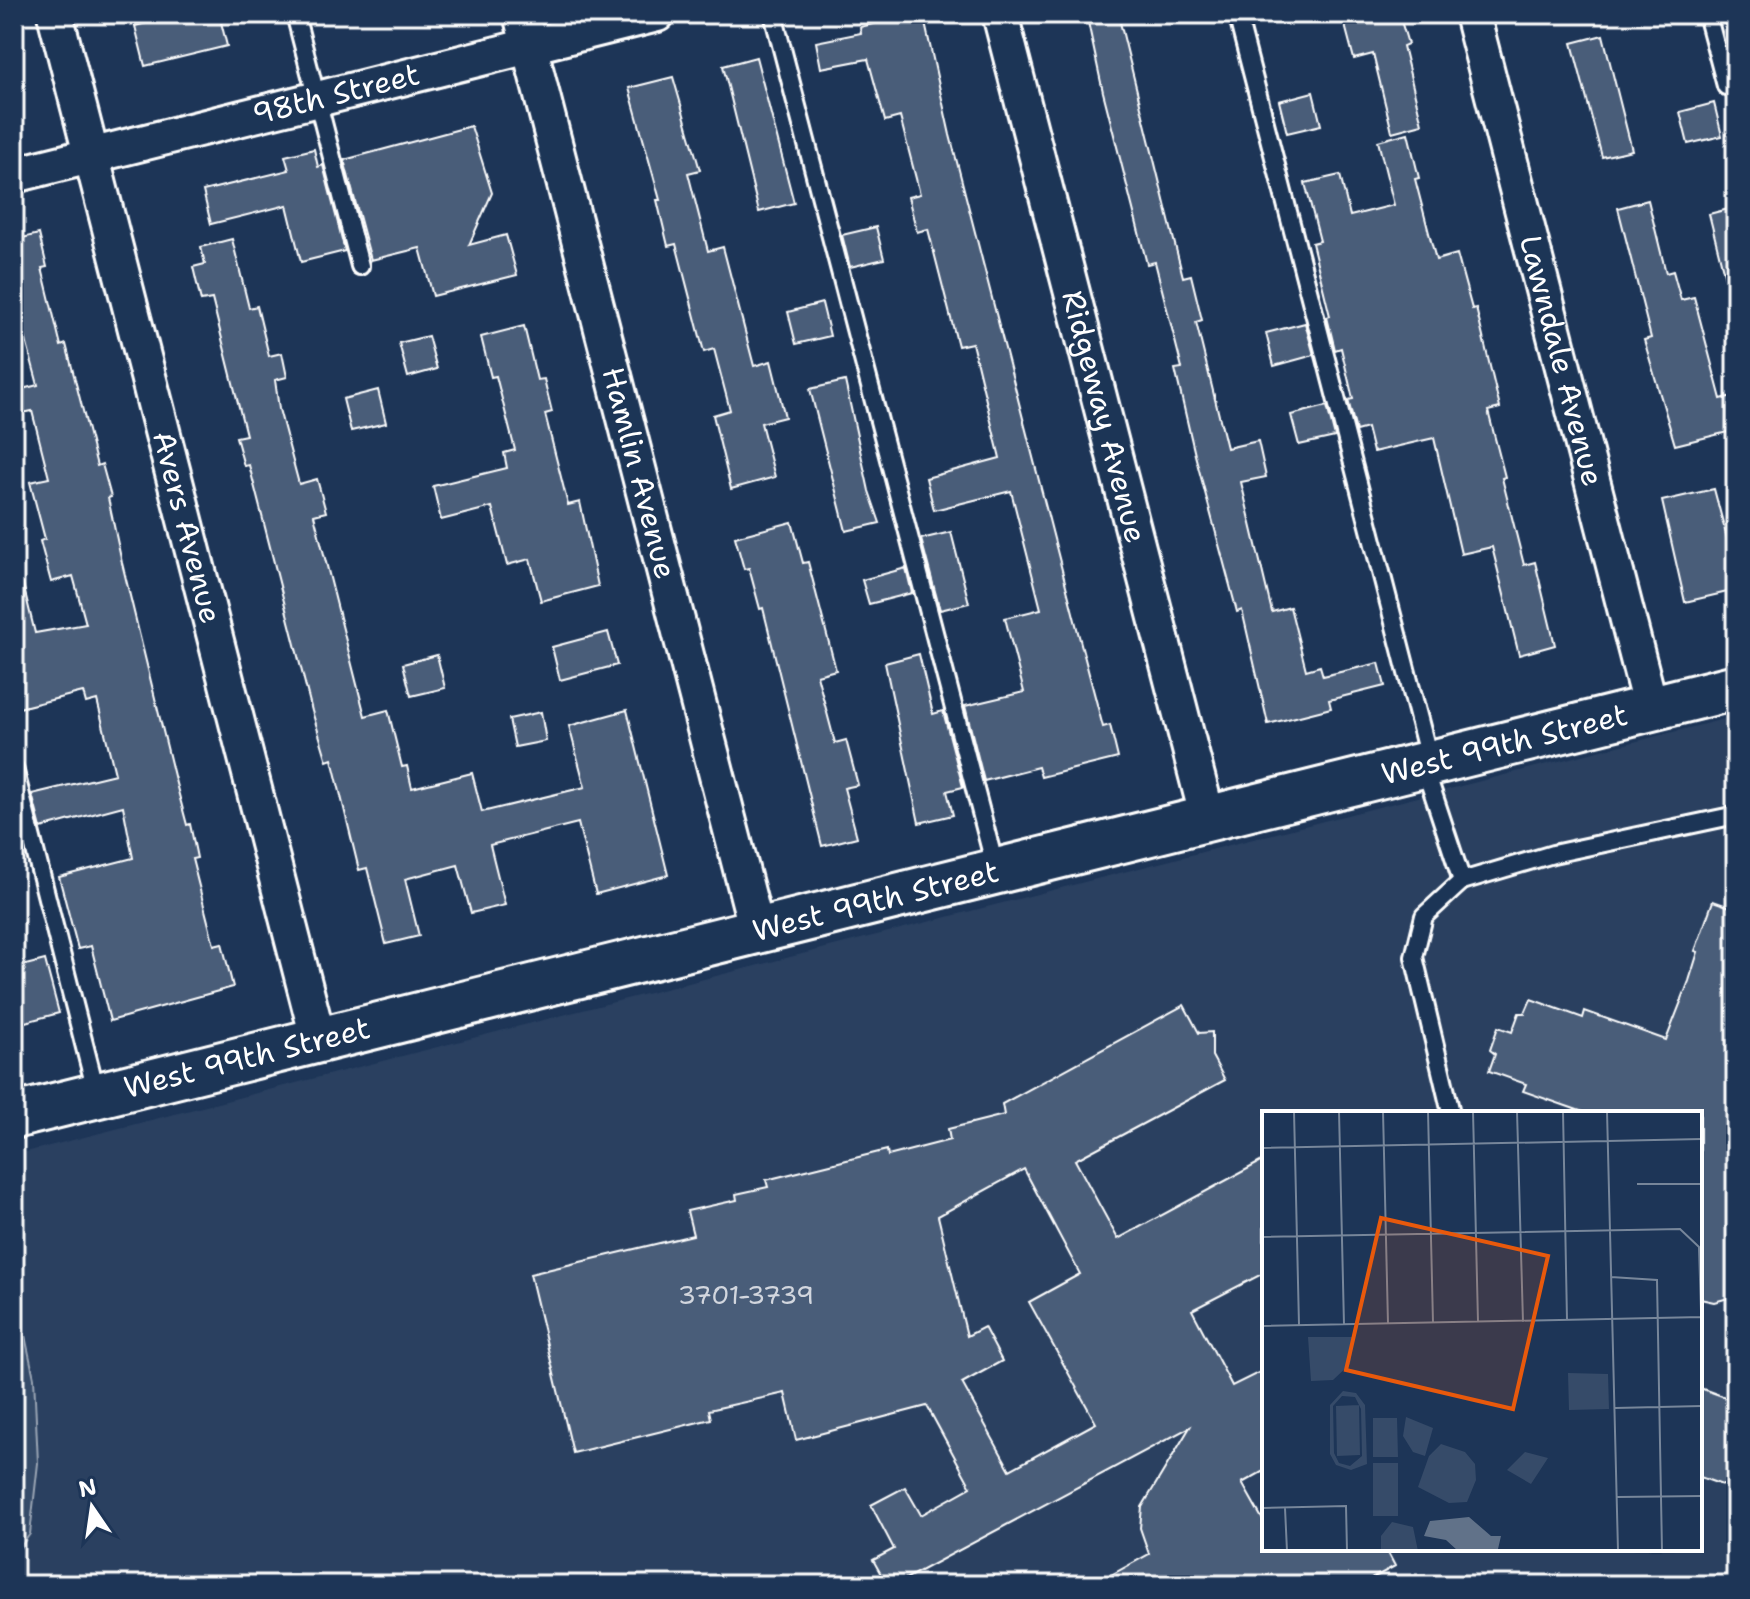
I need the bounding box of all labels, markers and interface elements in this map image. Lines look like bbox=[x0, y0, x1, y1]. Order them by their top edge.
street label: 98th Street bbox=[248, 53, 424, 135]
street label: Lawndale Avenue bbox=[1510, 231, 1614, 490]
street label: Ridgeway Avenue bbox=[1052, 286, 1157, 547]
street label: Hamlin Avenue bbox=[593, 363, 687, 583]
street label: Avers Avenue bbox=[143, 427, 232, 628]
street label: West 99th Street bbox=[1377, 694, 1632, 795]
street label: West 99th Street bbox=[748, 850, 1003, 951]
street label: West 99th Street bbox=[119, 1007, 374, 1108]
inset map bbox=[1262, 1111, 1702, 1551]
house number: 3701-3739 bbox=[678, 1277, 814, 1312]
north arrow bbox=[52, 1467, 132, 1547]
text: N bbox=[76, 1472, 99, 1504]

